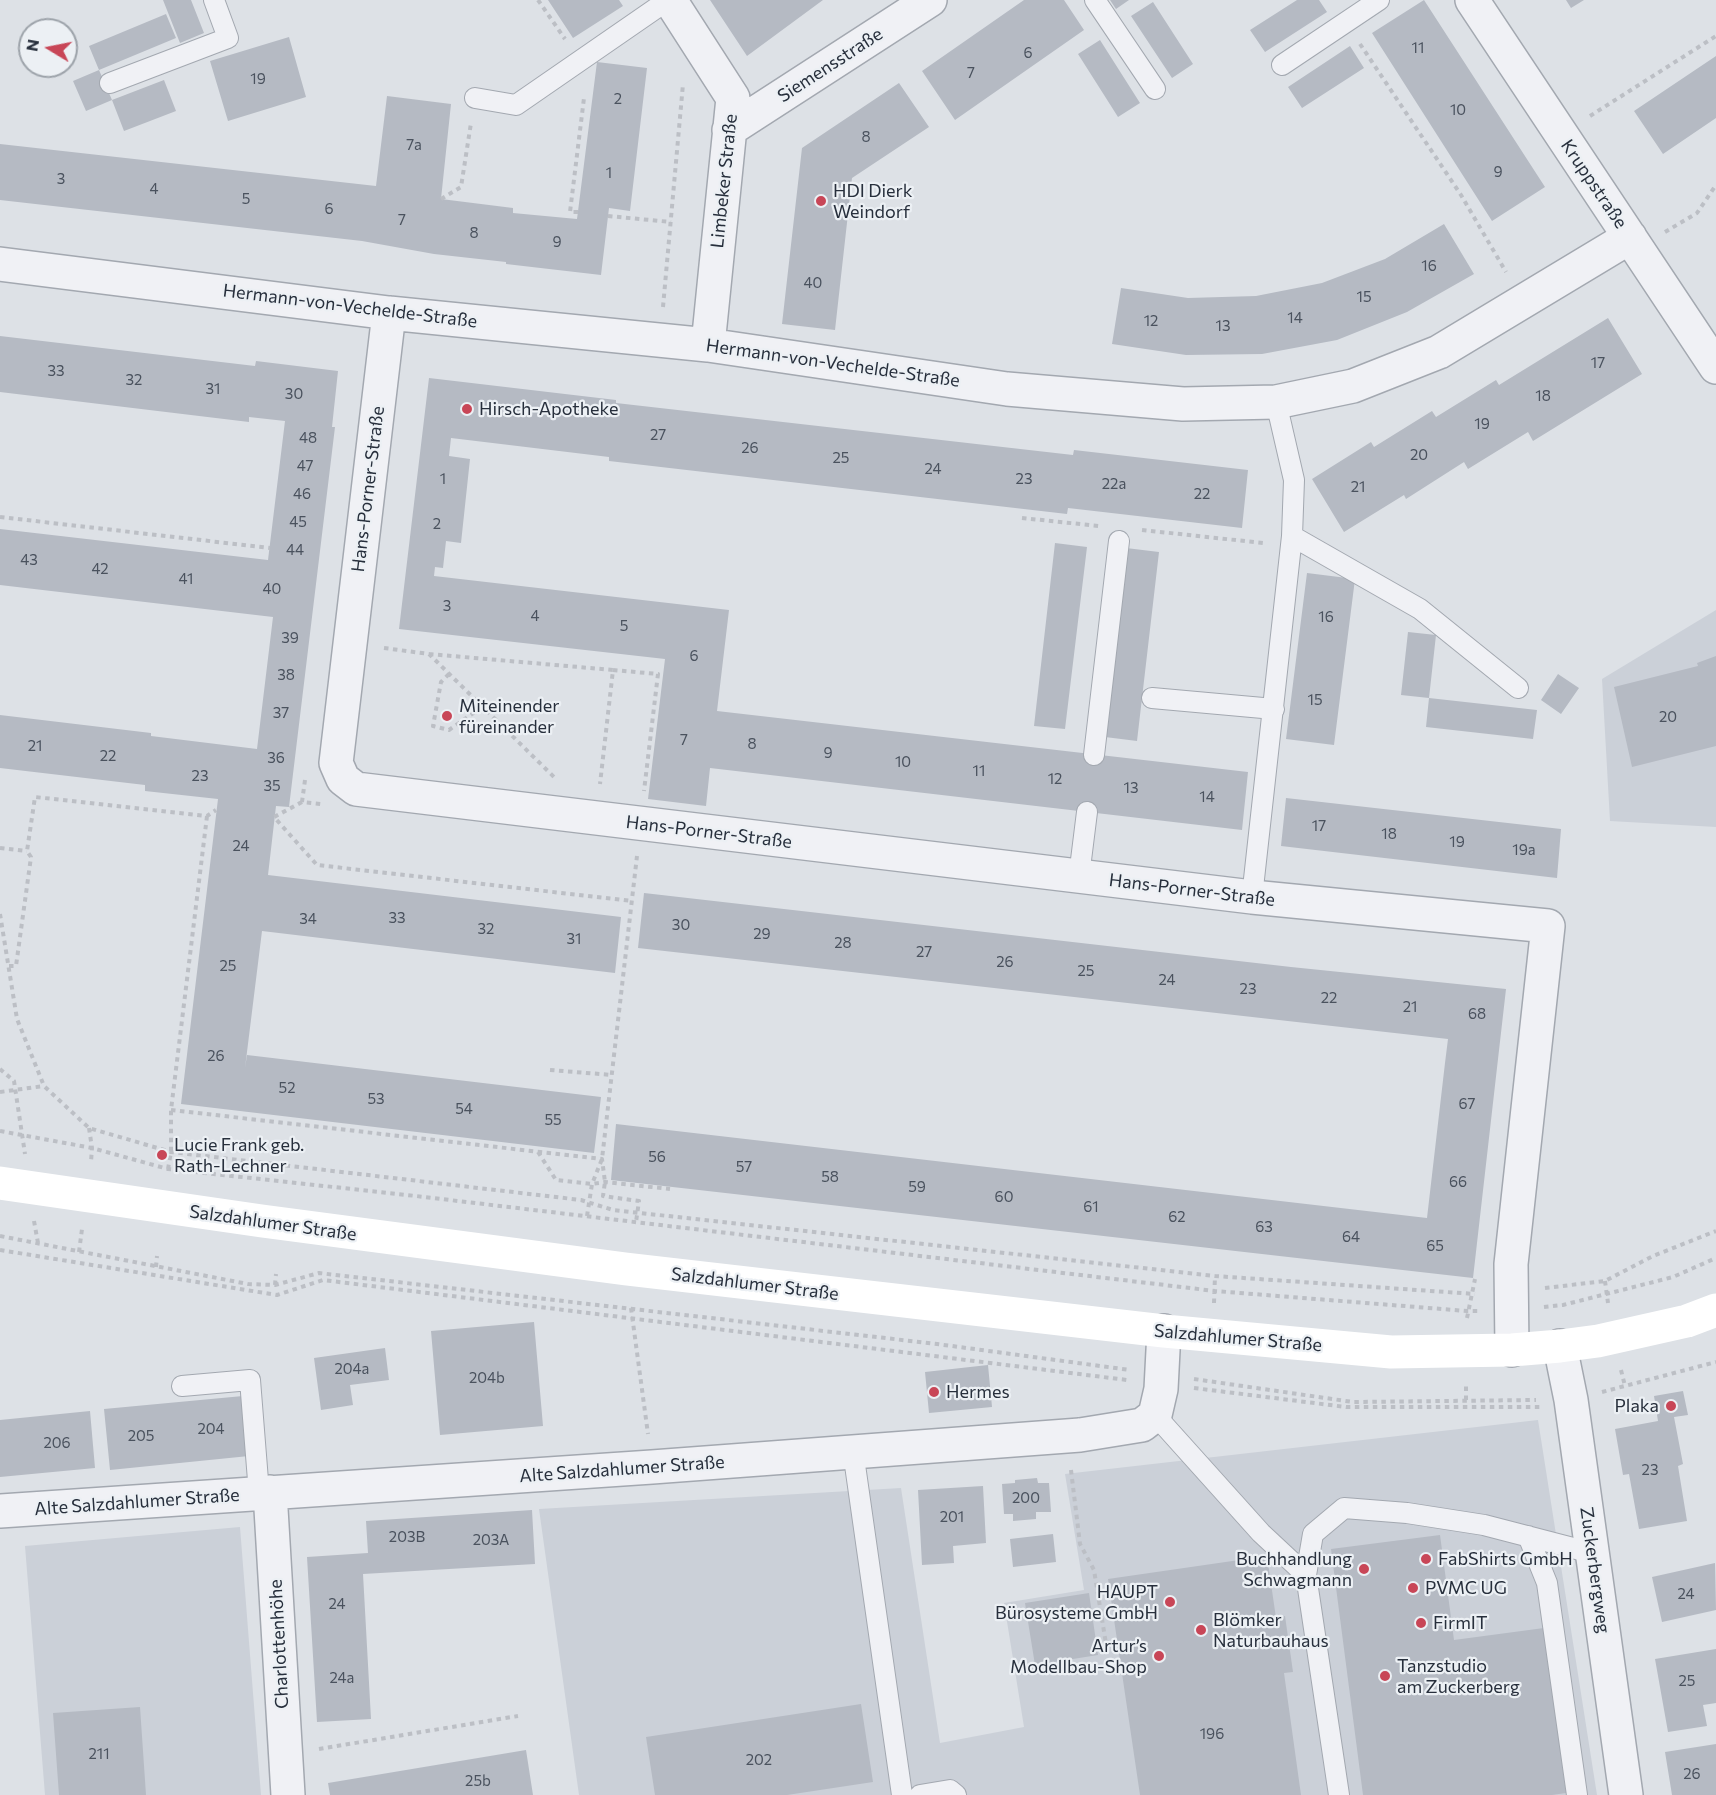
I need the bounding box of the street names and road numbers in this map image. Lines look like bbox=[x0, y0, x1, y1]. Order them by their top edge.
street label: Siemensstraße bbox=[774, 23, 886, 107]
street label: Limbeker Straße bbox=[706, 113, 742, 249]
street label: Kruppstraße bbox=[1556, 135, 1632, 233]
street label: Hermann-von-Vechelde-Straße bbox=[222, 280, 478, 332]
street label: Hermann-von-Vechelde-Straße bbox=[705, 334, 961, 392]
street label: Hans-Porner-Straße bbox=[347, 405, 389, 573]
street label: Hans-Porner-Straße bbox=[625, 811, 793, 853]
street label: Hans-Porner-Straße bbox=[1108, 869, 1276, 911]
street label: Salzdahlumer Straße bbox=[188, 1201, 358, 1245]
street label: Salzdahlumer Straße bbox=[670, 1263, 840, 1305]
street label: Salzdahlumer Straße bbox=[1153, 1320, 1323, 1356]
street label: Alte Salzdahlumer Straße bbox=[519, 1451, 725, 1487]
street label: Alte Salzdahlumer Straße bbox=[34, 1484, 240, 1520]
street label: Zuckerbergweg bbox=[1575, 1505, 1615, 1635]
street label: Charlottenhöhe bbox=[265, 1579, 293, 1709]

